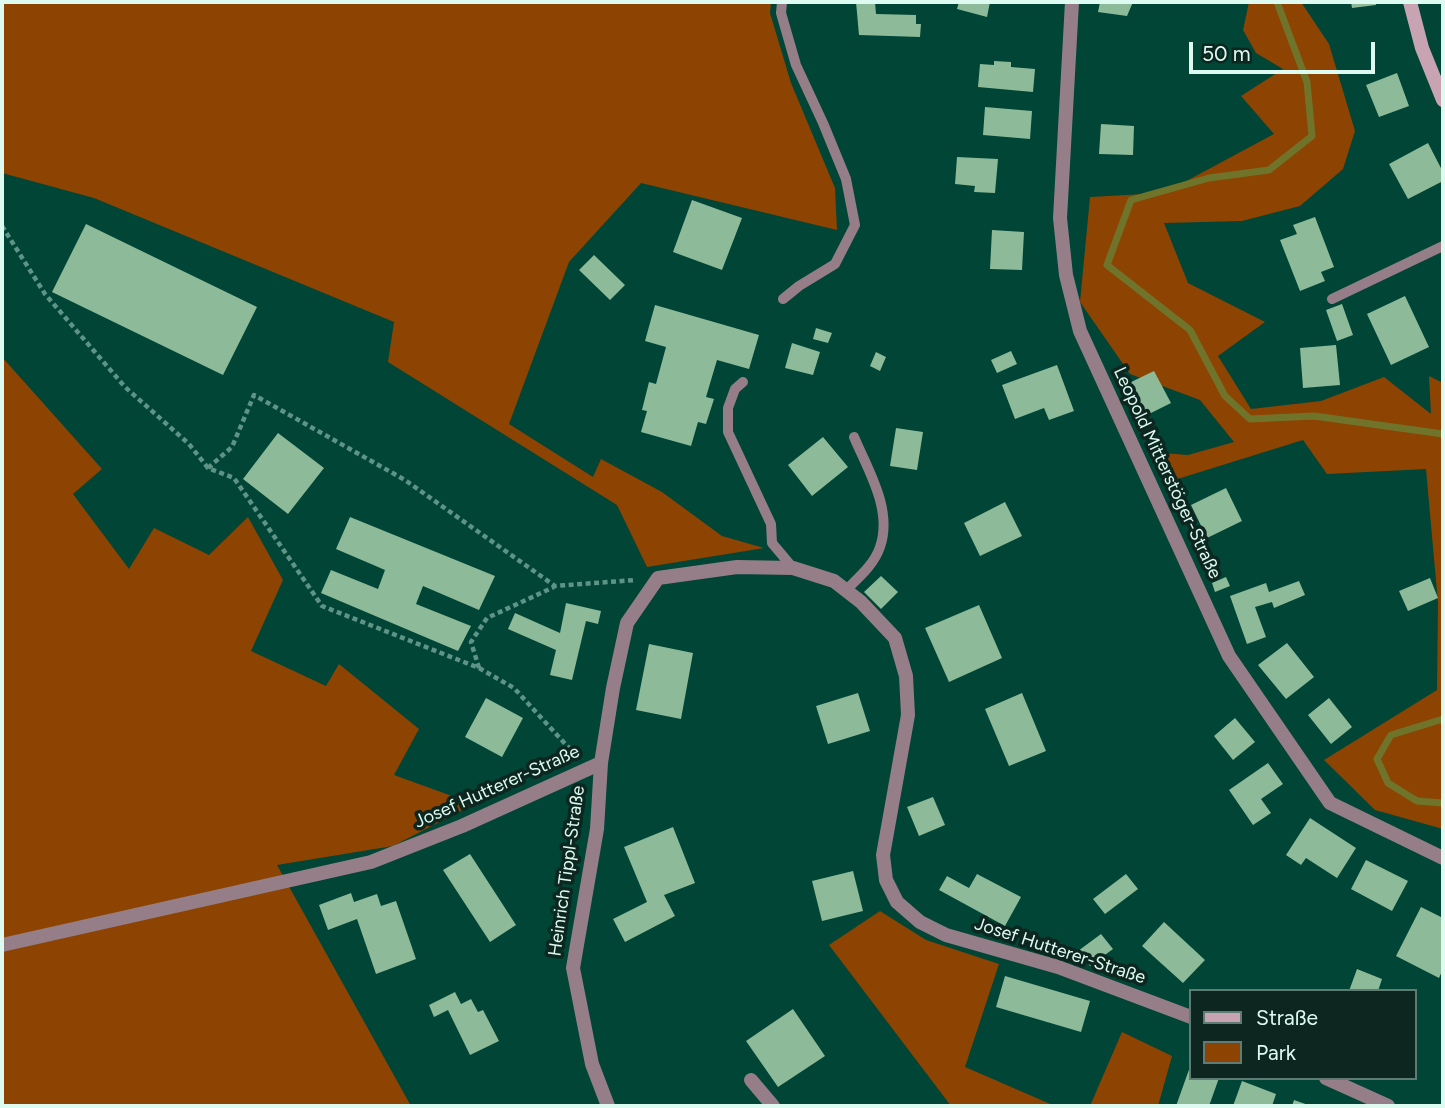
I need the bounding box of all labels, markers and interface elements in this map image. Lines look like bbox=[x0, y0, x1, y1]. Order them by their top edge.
scale bar bbox=[1193, 28, 1378, 72]
text: 50 m bbox=[1202, 41, 1251, 66]
street label: Leopold Mitterstöger-Straße bbox=[1108, 364, 1226, 582]
street label: Josef Hutterer-Straße bbox=[411, 741, 583, 833]
street label: Heinrich Tippl-Straße bbox=[544, 784, 590, 958]
street label: Josef Hutterer-Straße bbox=[972, 913, 1148, 989]
legend bbox=[1190, 989, 1417, 1080]
text: Straße bbox=[1256, 1005, 1318, 1030]
text: Park bbox=[1256, 1040, 1296, 1065]

